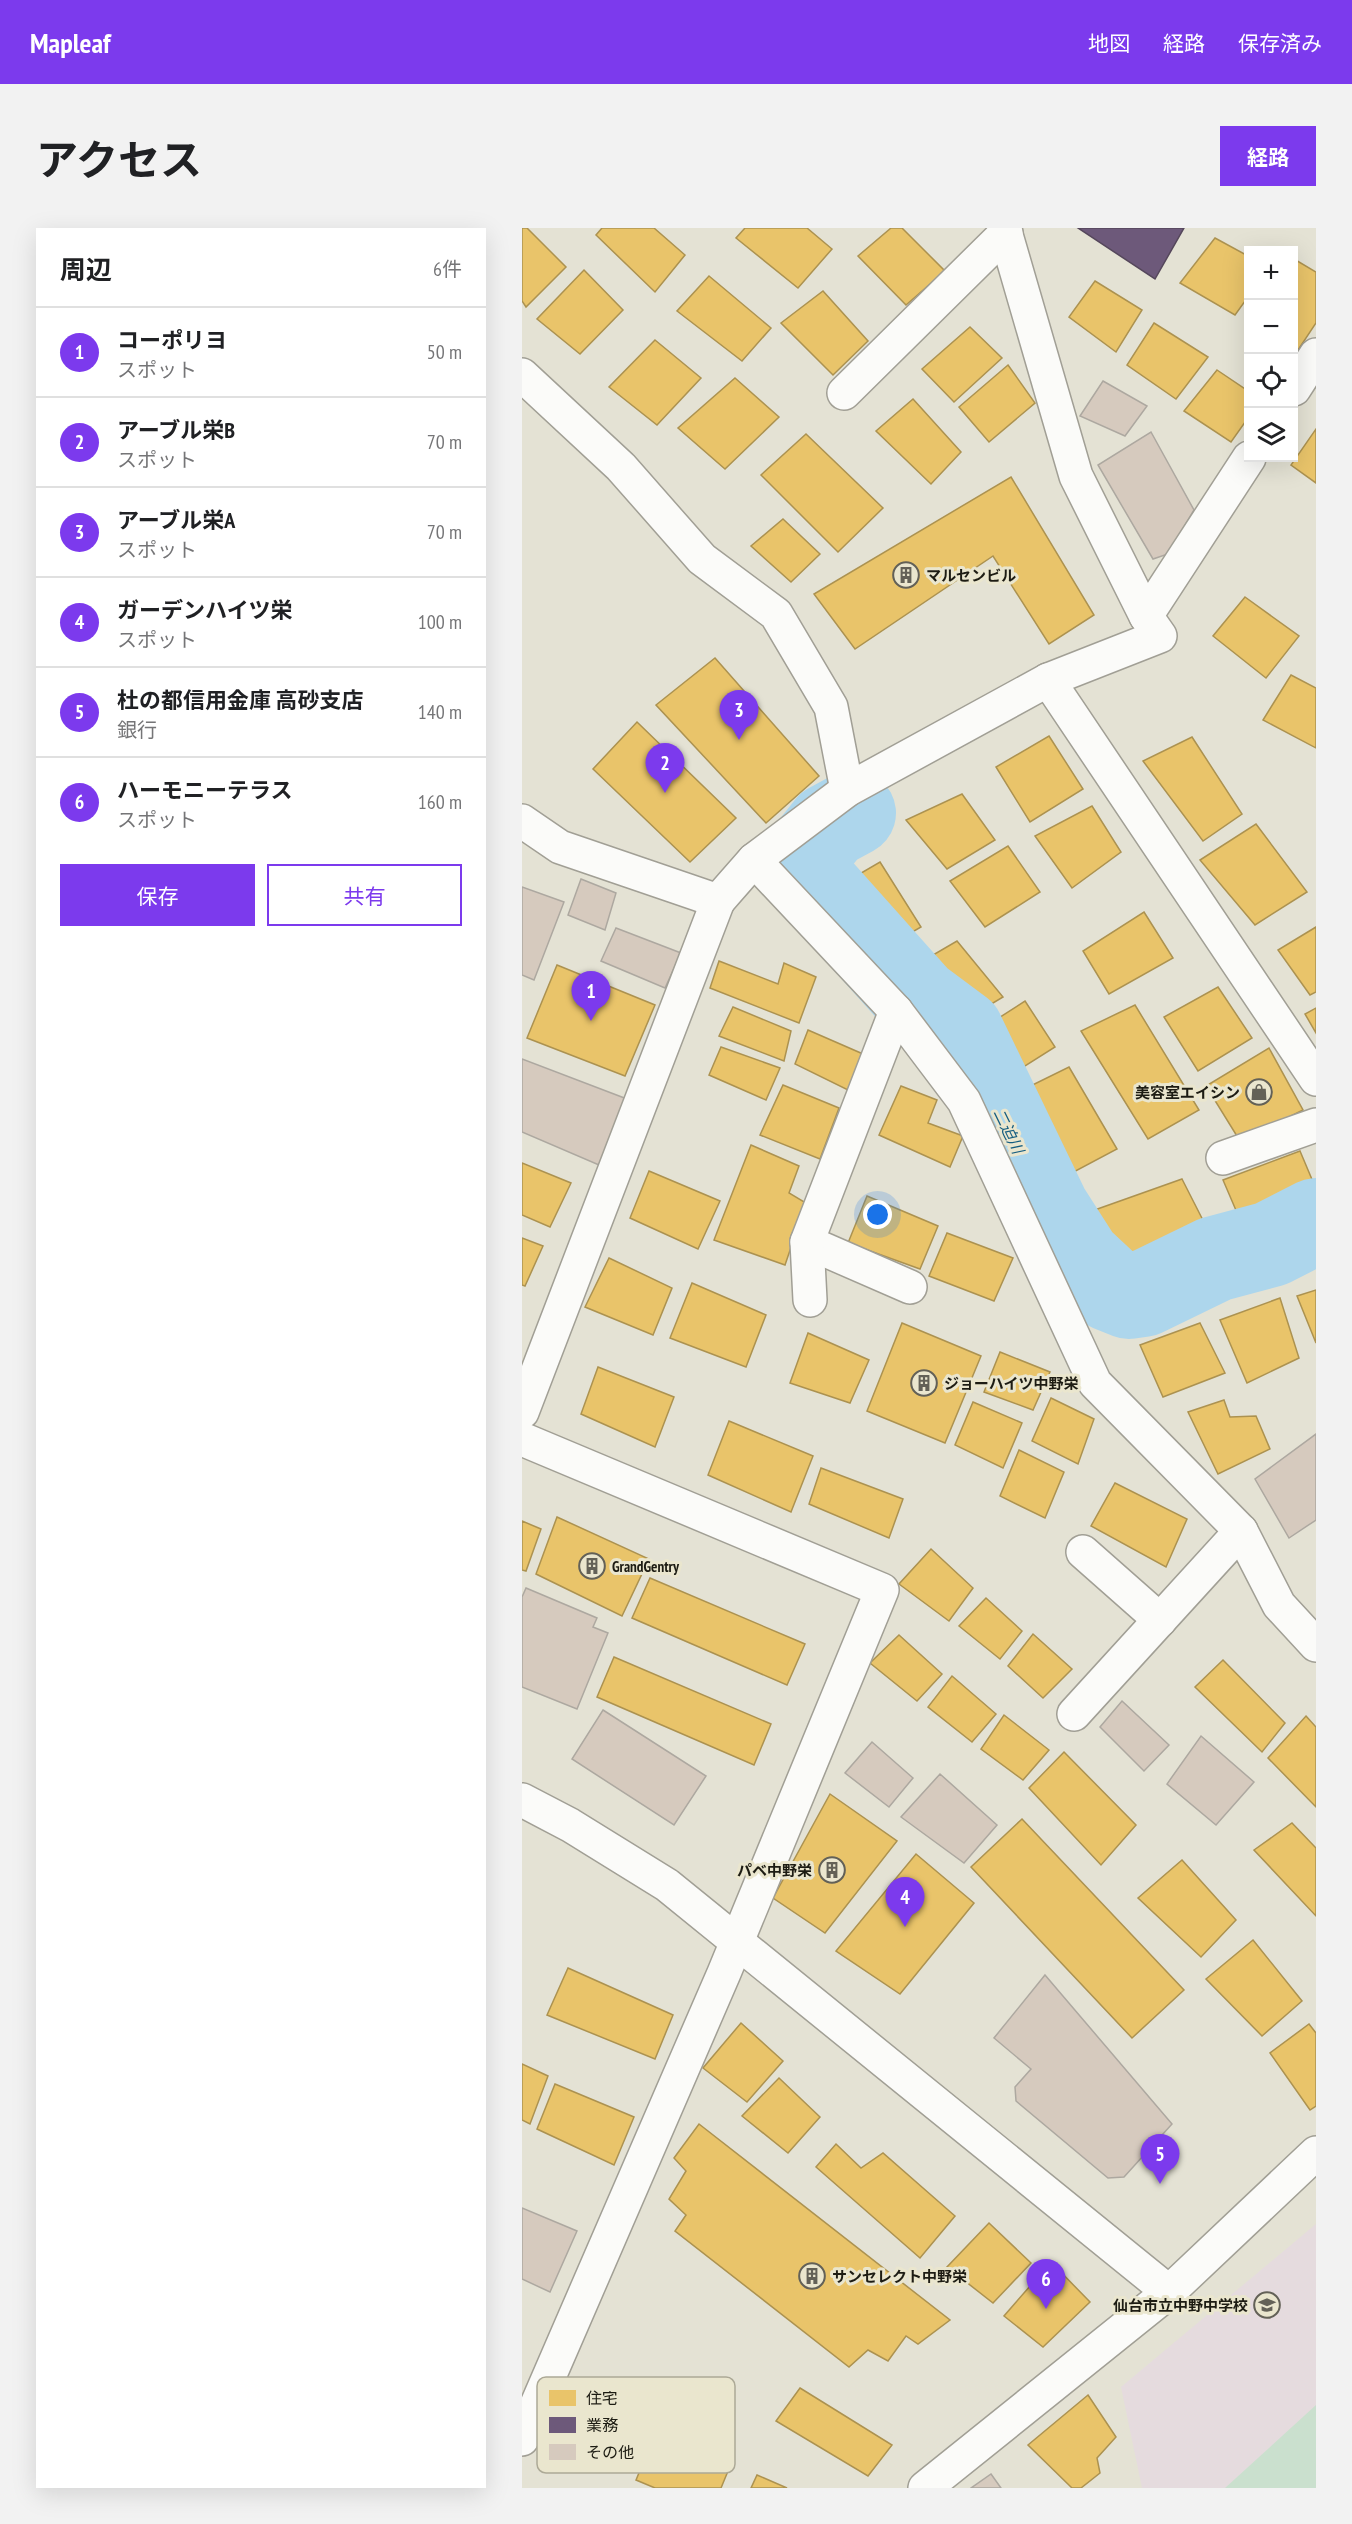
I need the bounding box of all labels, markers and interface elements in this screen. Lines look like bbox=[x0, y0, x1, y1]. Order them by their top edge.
text: Mapleaf bbox=[30, 24, 111, 61]
text: 地図 bbox=[1088, 30, 1130, 57]
text: 経路 bbox=[1163, 30, 1205, 57]
text: 保存済み bbox=[1238, 30, 1322, 57]
button: 経路 bbox=[1220, 126, 1316, 186]
text: アクセス bbox=[36, 132, 202, 187]
map controls bbox=[1244, 246, 1298, 462]
button: + bbox=[1244, 246, 1298, 300]
text: 周辺 bbox=[60, 253, 112, 286]
text: 6件 bbox=[433, 256, 462, 282]
button: − bbox=[1244, 300, 1298, 354]
text: コーポリヨ bbox=[117, 326, 227, 354]
text: 1 bbox=[75, 339, 84, 365]
text: 50 m bbox=[427, 339, 462, 365]
button: locate bbox=[1244, 354, 1298, 408]
text: スポット bbox=[117, 357, 197, 383]
button: layers bbox=[1244, 408, 1298, 462]
text: アーブル栄B bbox=[117, 416, 235, 444]
text: 2 bbox=[75, 429, 84, 455]
text: 70 m bbox=[427, 429, 462, 455]
text: スポット bbox=[117, 447, 197, 473]
text: アーブル栄A bbox=[117, 506, 235, 534]
text: 3 bbox=[75, 519, 84, 545]
text: 70 m bbox=[427, 519, 462, 545]
text: スポット bbox=[117, 537, 197, 563]
building icon: マルセンビル bbox=[891, 560, 921, 590]
place label: マルセンビル bbox=[926, 566, 1016, 585]
text: ガーデンハイツ栄 bbox=[117, 596, 293, 624]
text: 4 bbox=[75, 609, 84, 635]
text: 100 m bbox=[418, 609, 462, 635]
text: スポット bbox=[117, 627, 197, 653]
text: 杜の都信用金庫 高砂支店 bbox=[117, 686, 364, 714]
pin: 3 bbox=[720, 690, 758, 740]
text: 5 bbox=[75, 699, 84, 725]
text: 140 m bbox=[418, 699, 462, 725]
text: 銀行 bbox=[117, 717, 157, 743]
pin: 2 bbox=[646, 744, 684, 793]
text: ハーモニーテラス bbox=[117, 776, 293, 804]
text: 6 bbox=[75, 789, 84, 815]
text: 160 m bbox=[418, 789, 462, 815]
text: スポット bbox=[117, 807, 197, 833]
button: 保存 bbox=[60, 864, 255, 926]
button: 共有 bbox=[267, 864, 462, 926]
pin: 1 bbox=[572, 972, 610, 1021]
shop icon: 美容室エイシン bbox=[1244, 1077, 1274, 1107]
place label: 美容室エイシン bbox=[1135, 1083, 1240, 1102]
water label: 二迫川 bbox=[989, 1105, 1029, 1159]
your location bbox=[863, 1200, 892, 1229]
building icon: ジョーハイツ中野栄 bbox=[909, 1368, 939, 1398]
place label: ジョーハイツ中野栄 bbox=[944, 1374, 1078, 1393]
building icon: GrandGentry bbox=[577, 1551, 607, 1581]
place label: GrandGentry bbox=[612, 1557, 680, 1576]
building icon: パベ中野栄 bbox=[817, 1855, 847, 1885]
place label: パベ中野栄 bbox=[737, 1861, 812, 1880]
pin: 4 bbox=[886, 1878, 925, 1927]
pin: 5 bbox=[1140, 2134, 1180, 2184]
pin: 6 bbox=[1026, 2260, 1066, 2309]
building icon: サンセレクト中野栄 bbox=[797, 2261, 827, 2291]
place label: サンセレクト中野栄 bbox=[832, 2267, 967, 2286]
school or university icon: 仙台市立中野中学校 bbox=[1252, 2290, 1282, 2320]
place label: 仙台市立中野中学校 bbox=[1113, 2296, 1248, 2315]
legend bbox=[537, 2377, 735, 2473]
text: 住宅 bbox=[586, 2388, 618, 2408]
text: 業務 bbox=[586, 2415, 618, 2435]
text: その他 bbox=[586, 2442, 634, 2462]

